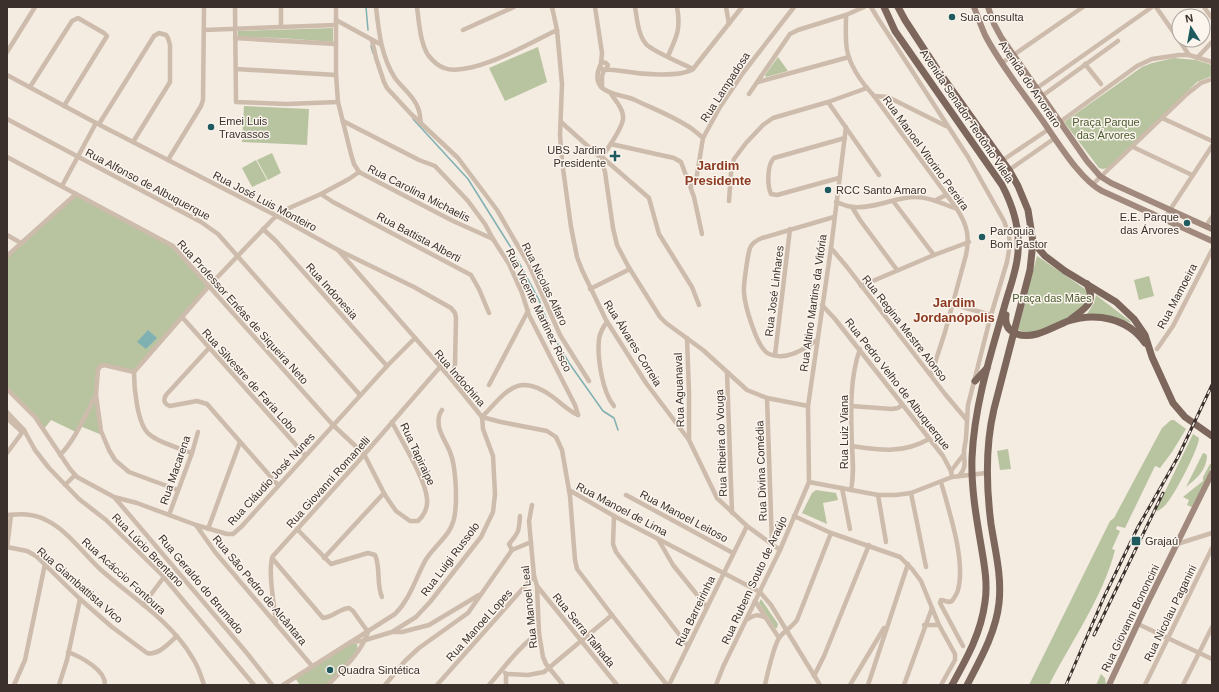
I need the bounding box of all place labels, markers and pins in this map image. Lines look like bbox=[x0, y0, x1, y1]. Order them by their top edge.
place label: Sua consulta bbox=[960, 11, 1024, 23]
marker: Sua consulta bbox=[947, 12, 957, 22]
place label: Emei Luis Travassos bbox=[219, 115, 270, 140]
marker: Emei Luis Travassos bbox=[206, 122, 216, 132]
place label: UBS Jardim Presidente bbox=[547, 144, 606, 169]
marker: UBS Jardim Presidente bbox=[609, 150, 621, 162]
place label: RCC Santo Amaro bbox=[836, 184, 926, 196]
marker: RCC Santo Amaro bbox=[823, 185, 833, 195]
place label: E.E. Parque das Árvores bbox=[1120, 211, 1179, 236]
marker: E.E. Parque das Árvores bbox=[1182, 218, 1192, 228]
place label: Paróquia Bom Pastor bbox=[990, 225, 1048, 250]
marker: Paróquia Bom Pastor bbox=[977, 232, 987, 242]
marker: Grajaú bbox=[1130, 535, 1142, 547]
place label: Grajaú bbox=[1145, 535, 1178, 547]
place label: Quadra Sintética bbox=[338, 664, 421, 676]
marker: Quadra Sintética bbox=[325, 665, 335, 675]

